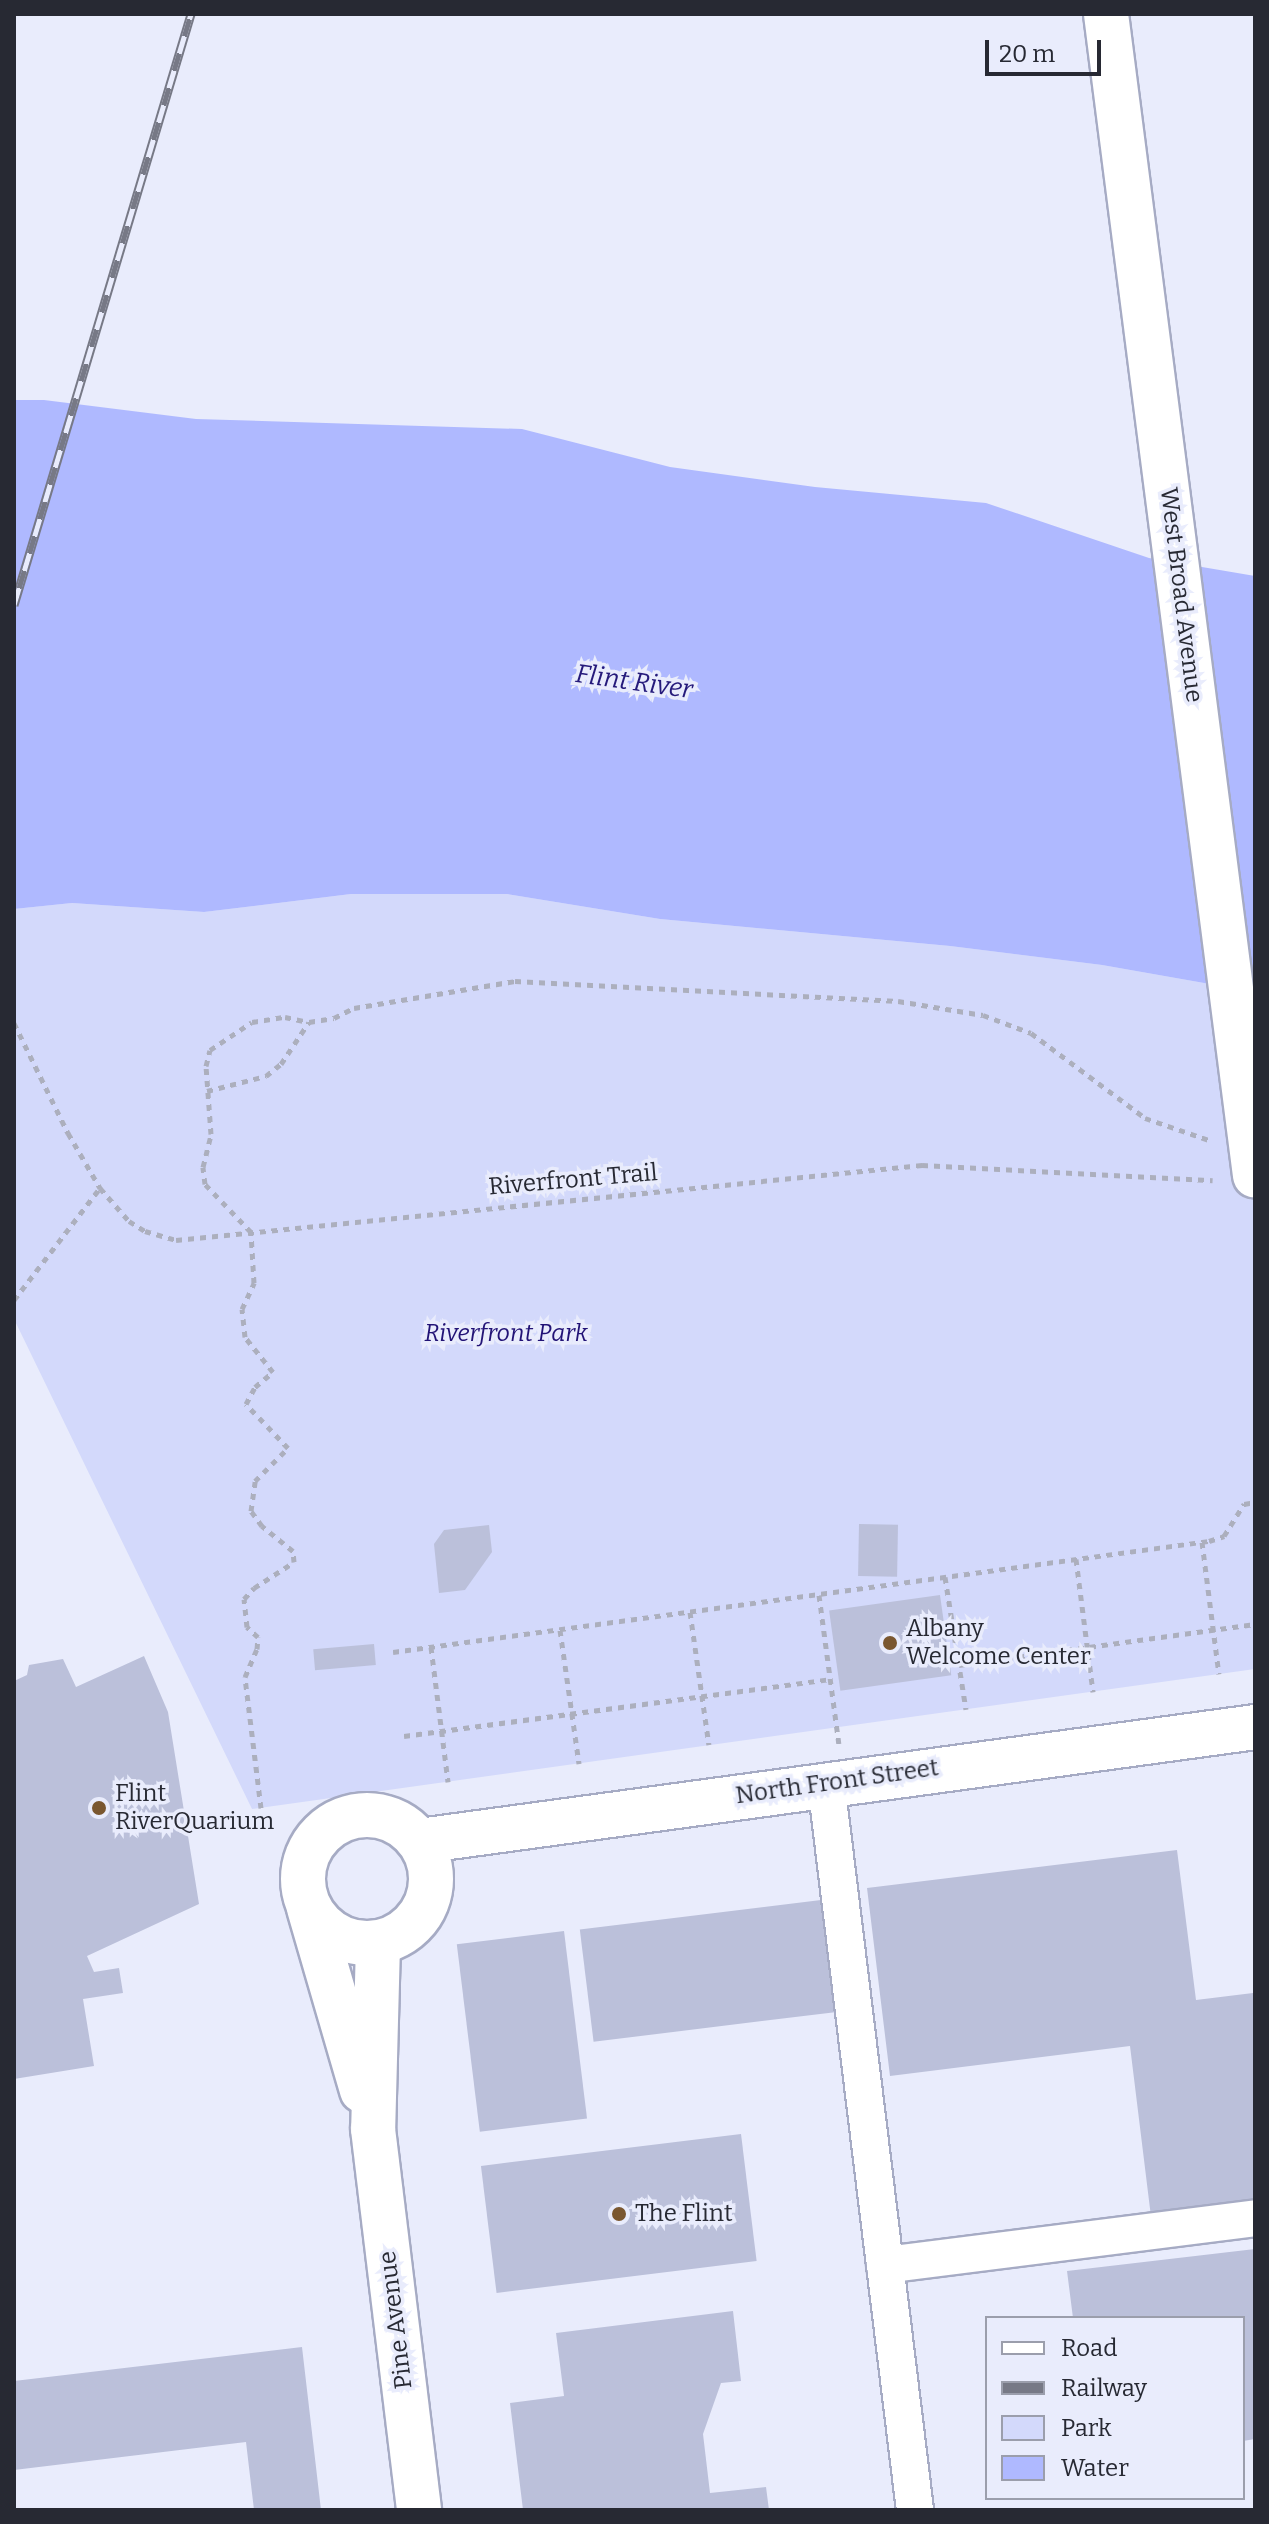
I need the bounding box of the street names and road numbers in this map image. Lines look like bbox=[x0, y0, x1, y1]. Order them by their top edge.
street label: West Broad Avenue bbox=[1154, 486, 1208, 704]
street label: Riverfront Trail bbox=[487, 1158, 659, 1202]
street label: North Front Street bbox=[734, 1754, 940, 1810]
street label: Pine Avenue bbox=[373, 2249, 419, 2391]

